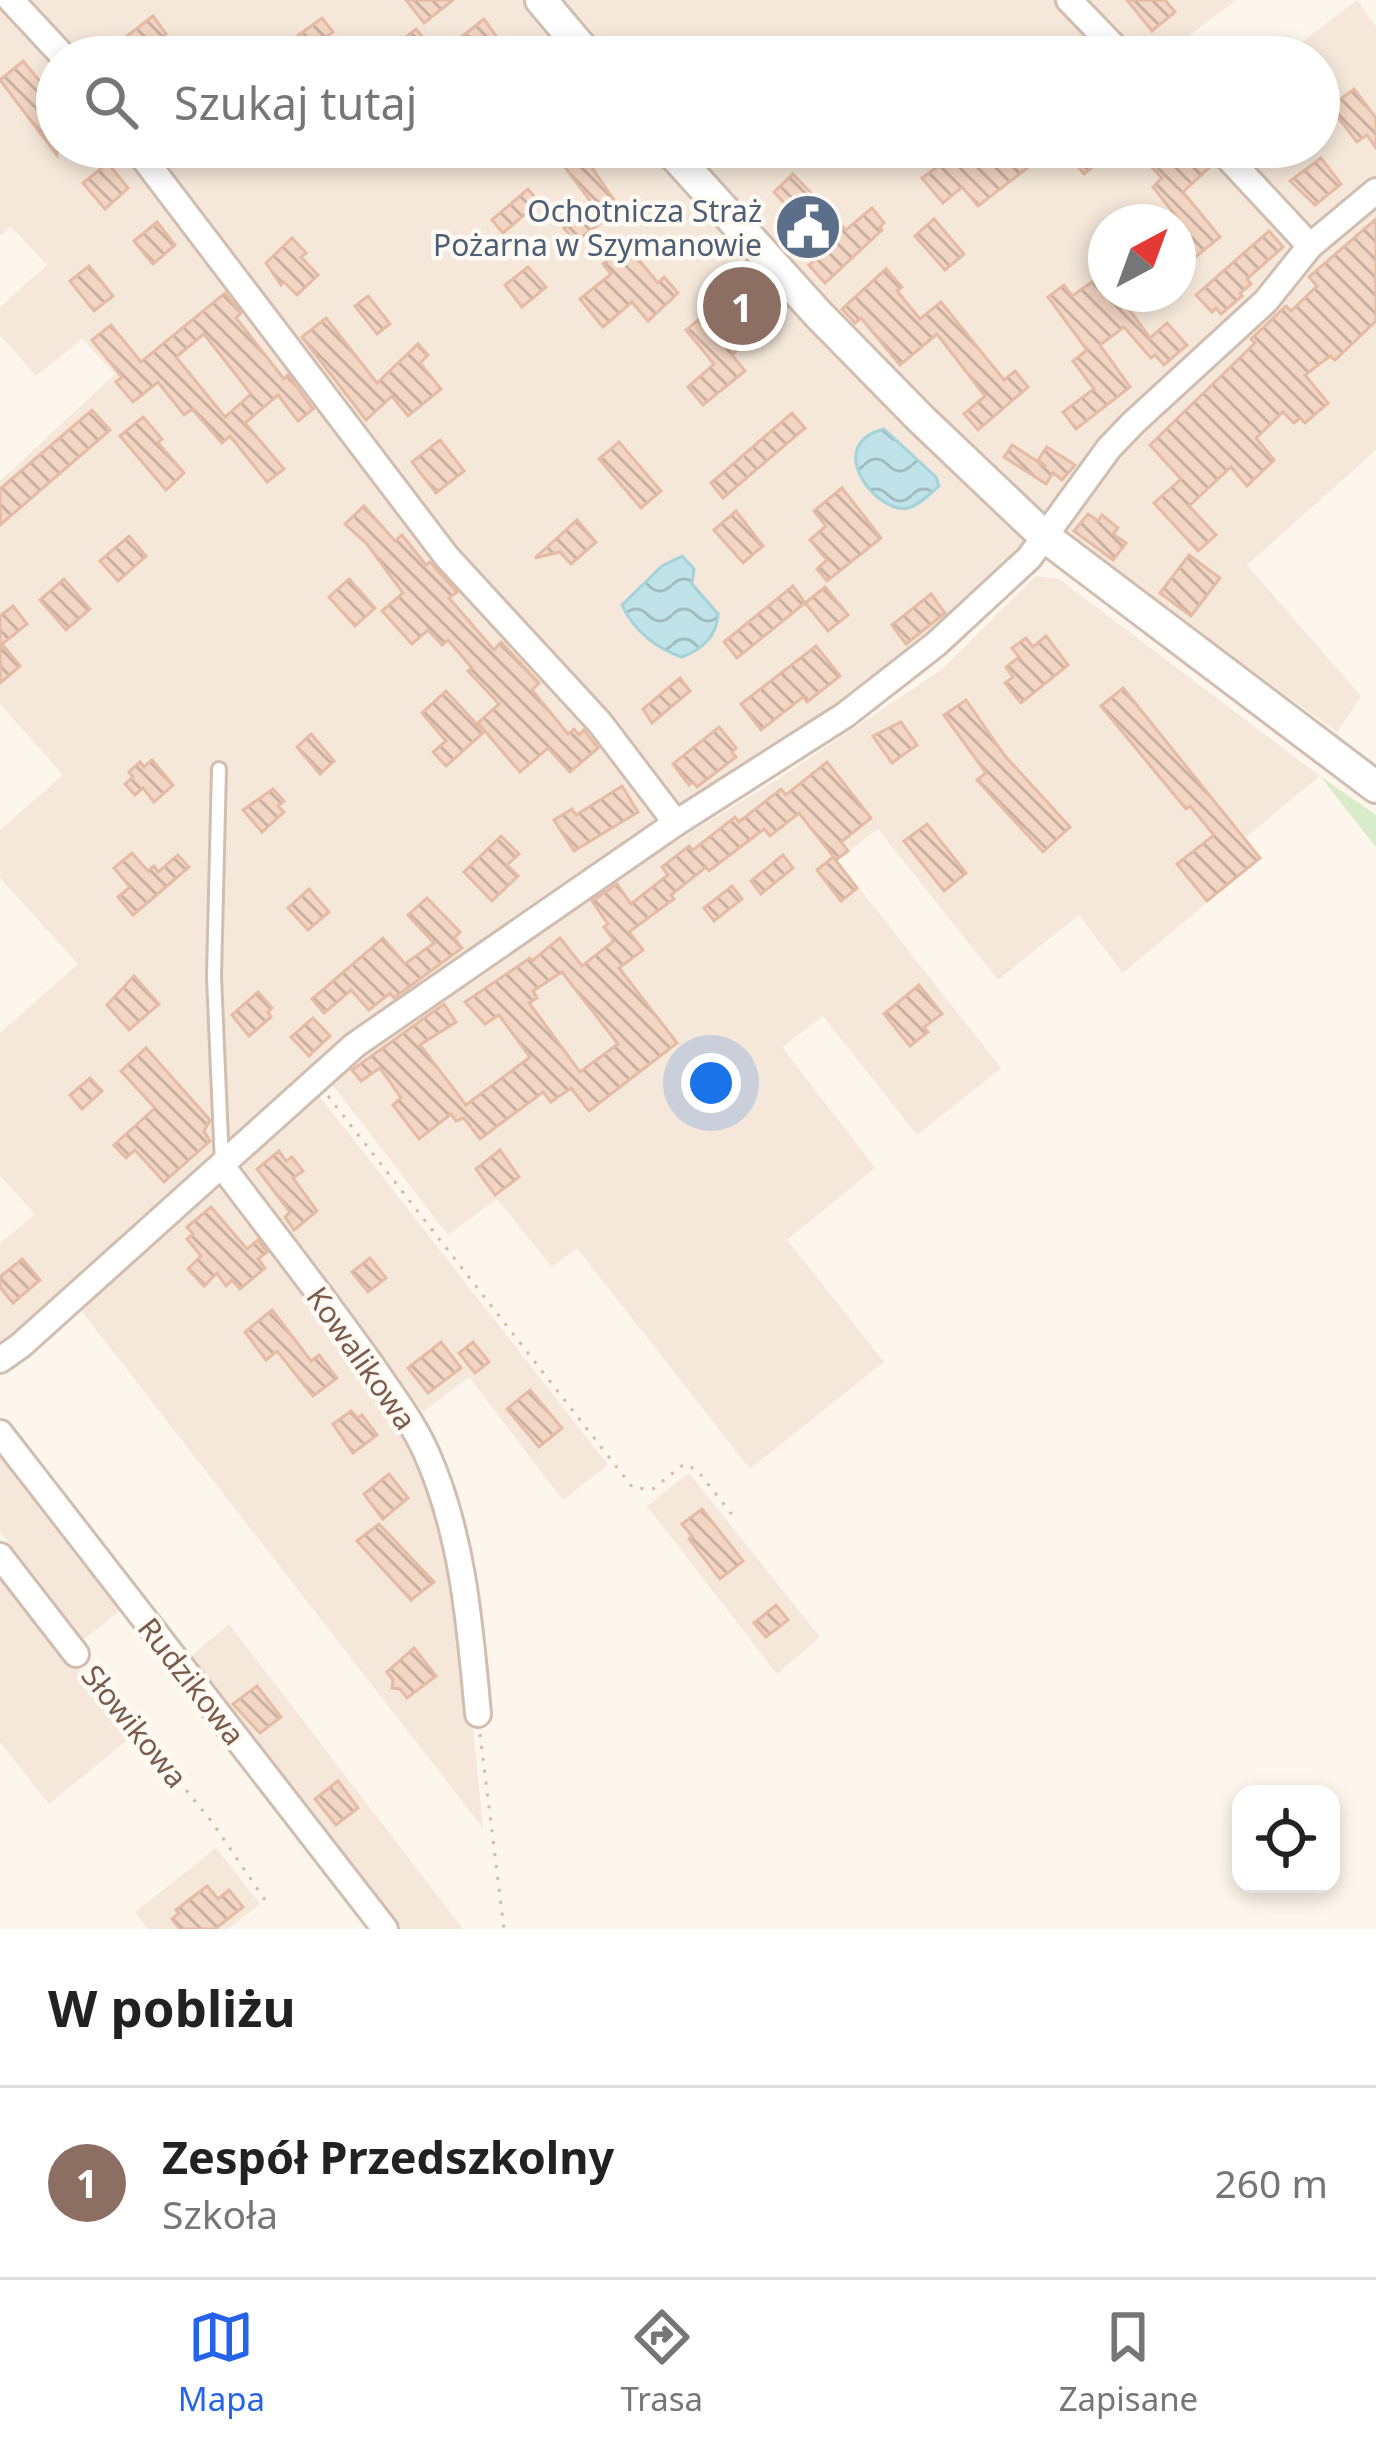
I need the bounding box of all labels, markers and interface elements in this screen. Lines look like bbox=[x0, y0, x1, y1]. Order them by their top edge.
search box bbox=[36, 36, 1340, 168]
icon: search bbox=[78, 69, 144, 135]
text: Szukaj tutaj bbox=[174, 72, 417, 133]
place label: Ochotnicza Straż Pożarna w Szymanowie bbox=[433, 190, 762, 265]
public building icon: Ochotnicza Straż Pożarna w Szymanowie bbox=[773, 192, 843, 262]
north arrow bbox=[1088, 204, 1196, 312]
pin: 1 bbox=[703, 261, 781, 351]
your location bbox=[681, 1053, 741, 1113]
street label: Kowalikowa bbox=[298, 1278, 426, 1438]
street label: Rudzikowa bbox=[129, 1609, 255, 1753]
street label: Słowikowa bbox=[73, 1656, 197, 1796]
map controls bbox=[1232, 1785, 1340, 1893]
button: locate bbox=[1232, 1785, 1340, 1893]
text: W pobliżu bbox=[48, 1972, 296, 2042]
text: Zespół Przedszkolny bbox=[162, 2126, 614, 2187]
text: 1 bbox=[76, 2156, 98, 2209]
text: 260 m bbox=[1214, 2156, 1328, 2209]
text: Szkoła bbox=[162, 2187, 278, 2240]
tab: Mapa bbox=[178, 2304, 265, 2421]
tab: Trasa bbox=[621, 2304, 703, 2421]
tab: Zapisane bbox=[1059, 2304, 1198, 2421]

